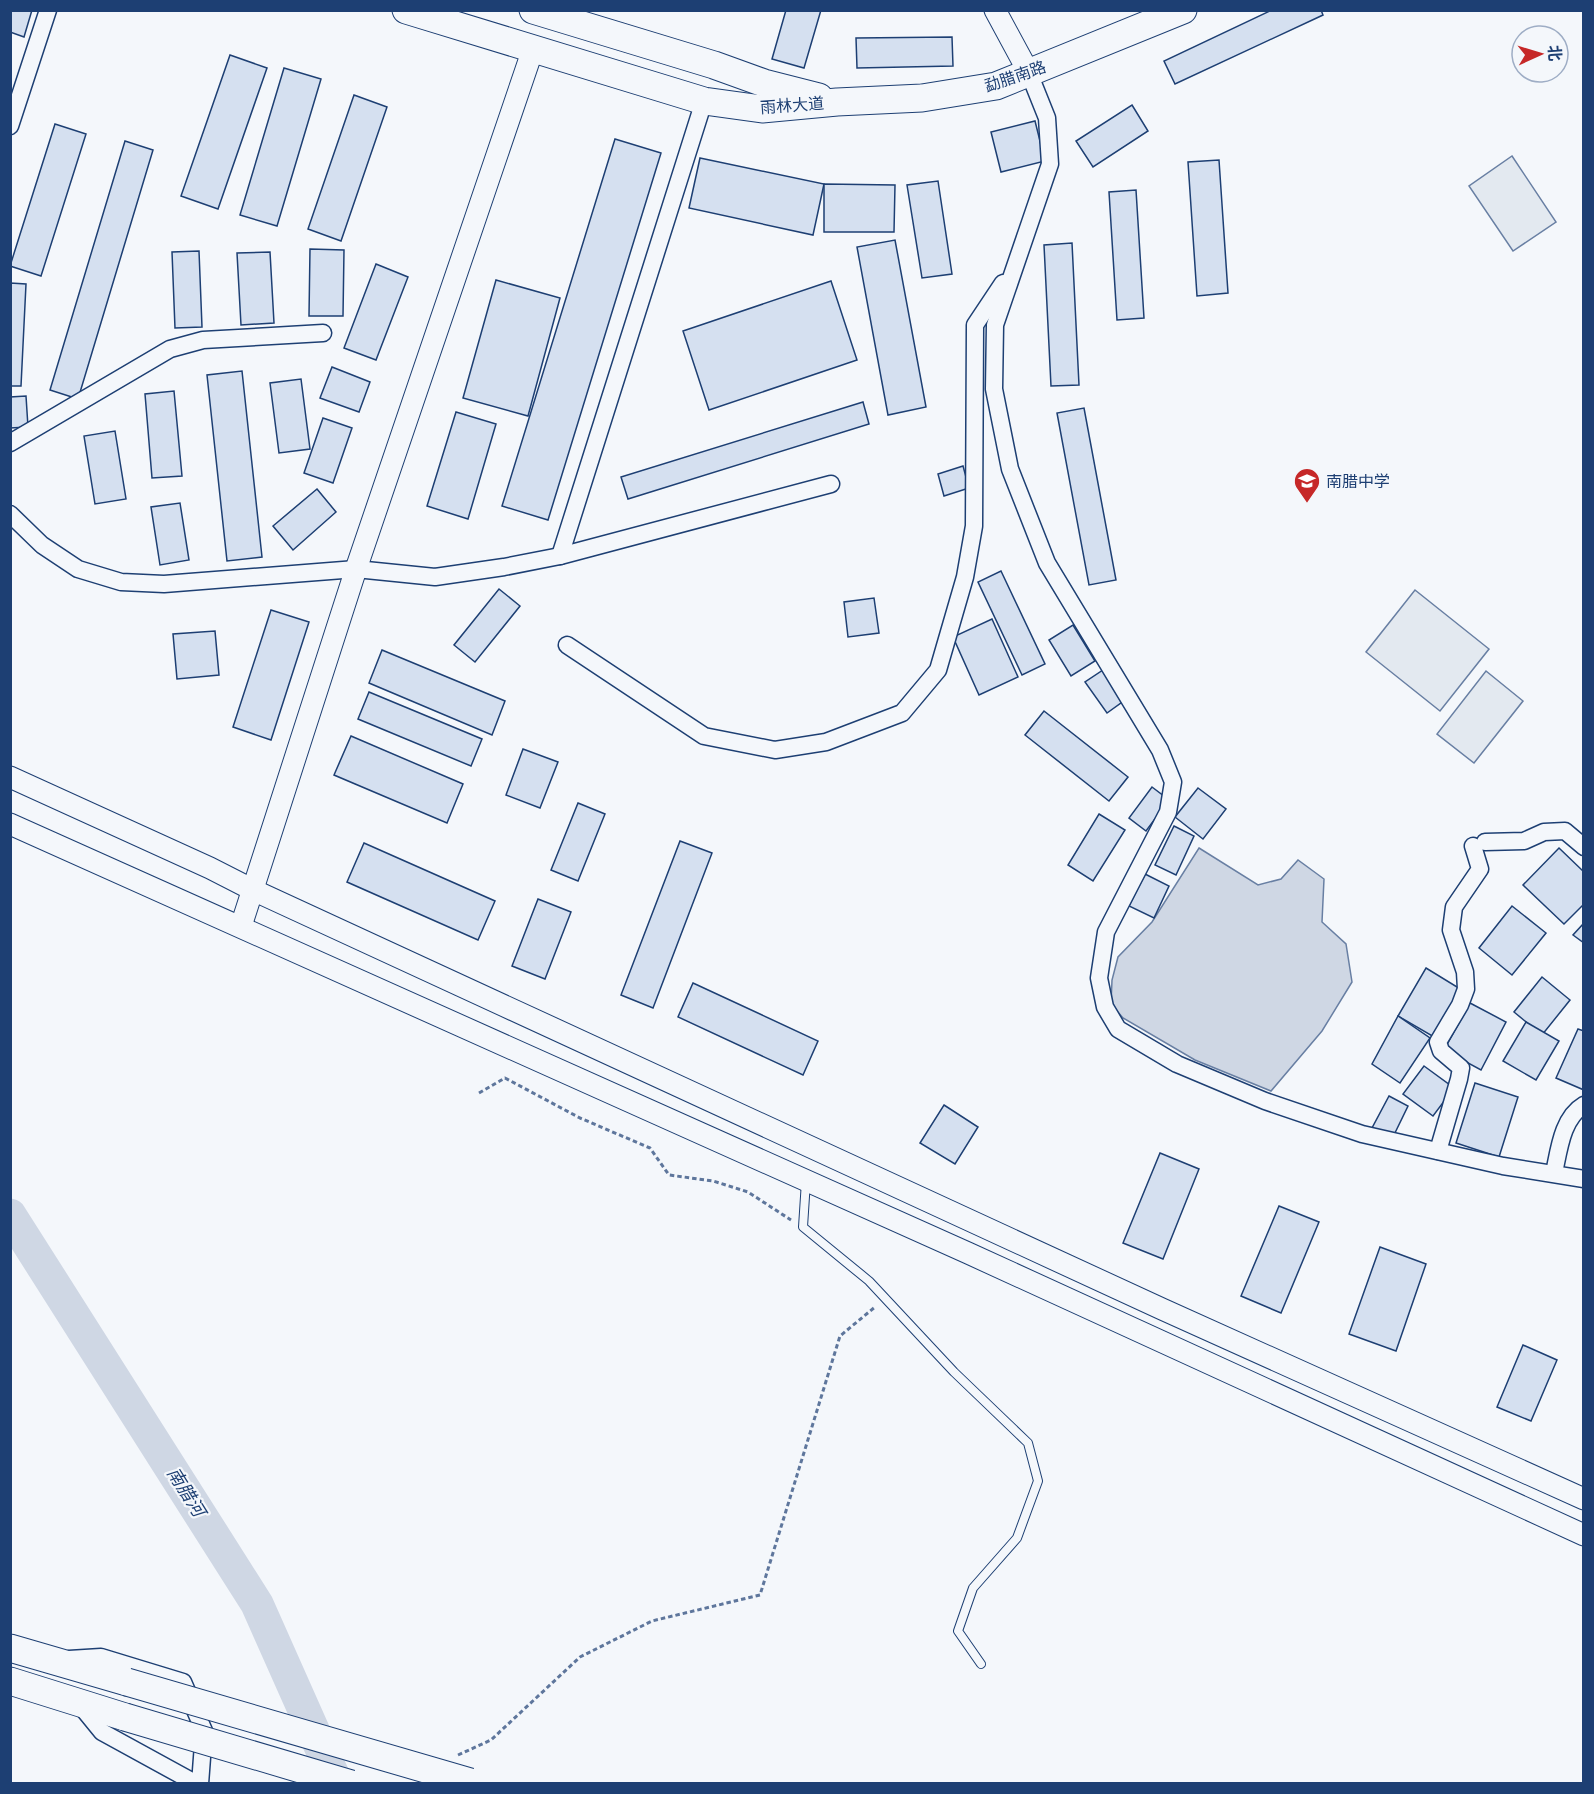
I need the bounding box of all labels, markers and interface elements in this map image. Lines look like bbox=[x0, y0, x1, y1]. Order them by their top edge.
north arrow bbox=[1510, 24, 1570, 84]
text: 北 bbox=[1544, 44, 1565, 62]
street label: 勐腊南路 bbox=[982, 57, 1049, 96]
street label: 雨林大道 bbox=[759, 94, 825, 117]
school or university icon: 南腊中学 bbox=[1292, 466, 1322, 504]
place label: 南腊中学 bbox=[1326, 472, 1390, 491]
water label: 南腊河 bbox=[163, 1463, 211, 1523]

